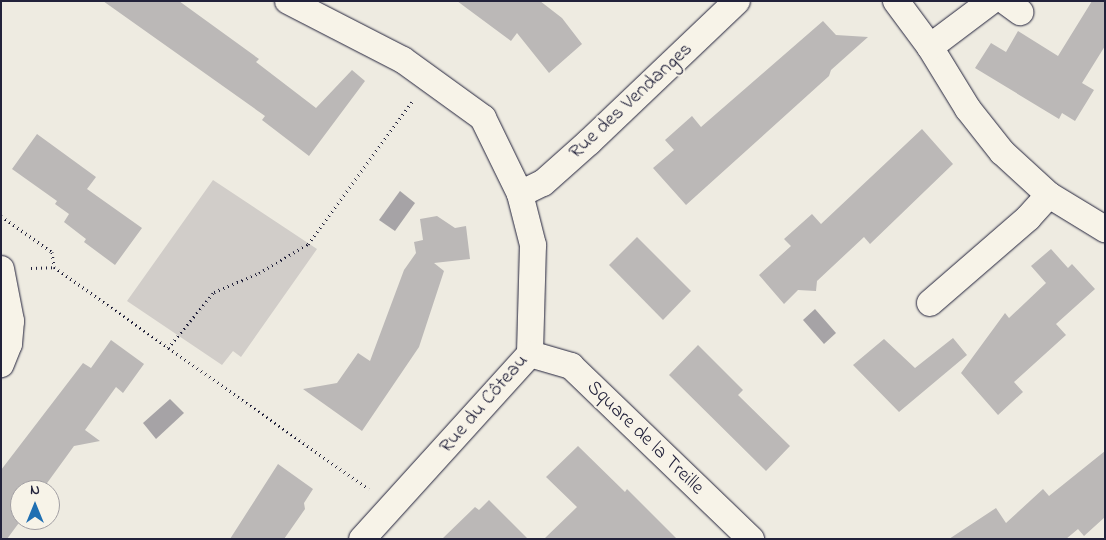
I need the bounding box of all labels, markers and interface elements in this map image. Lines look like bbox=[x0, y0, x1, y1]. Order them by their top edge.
street label: Rue des Vendanges bbox=[564, 38, 698, 164]
street label: Rue du Côteau bbox=[435, 350, 533, 458]
street label: Square de la Treille bbox=[581, 376, 709, 500]
north arrow bbox=[10, 480, 60, 530]
text: N bbox=[30, 480, 40, 501]

